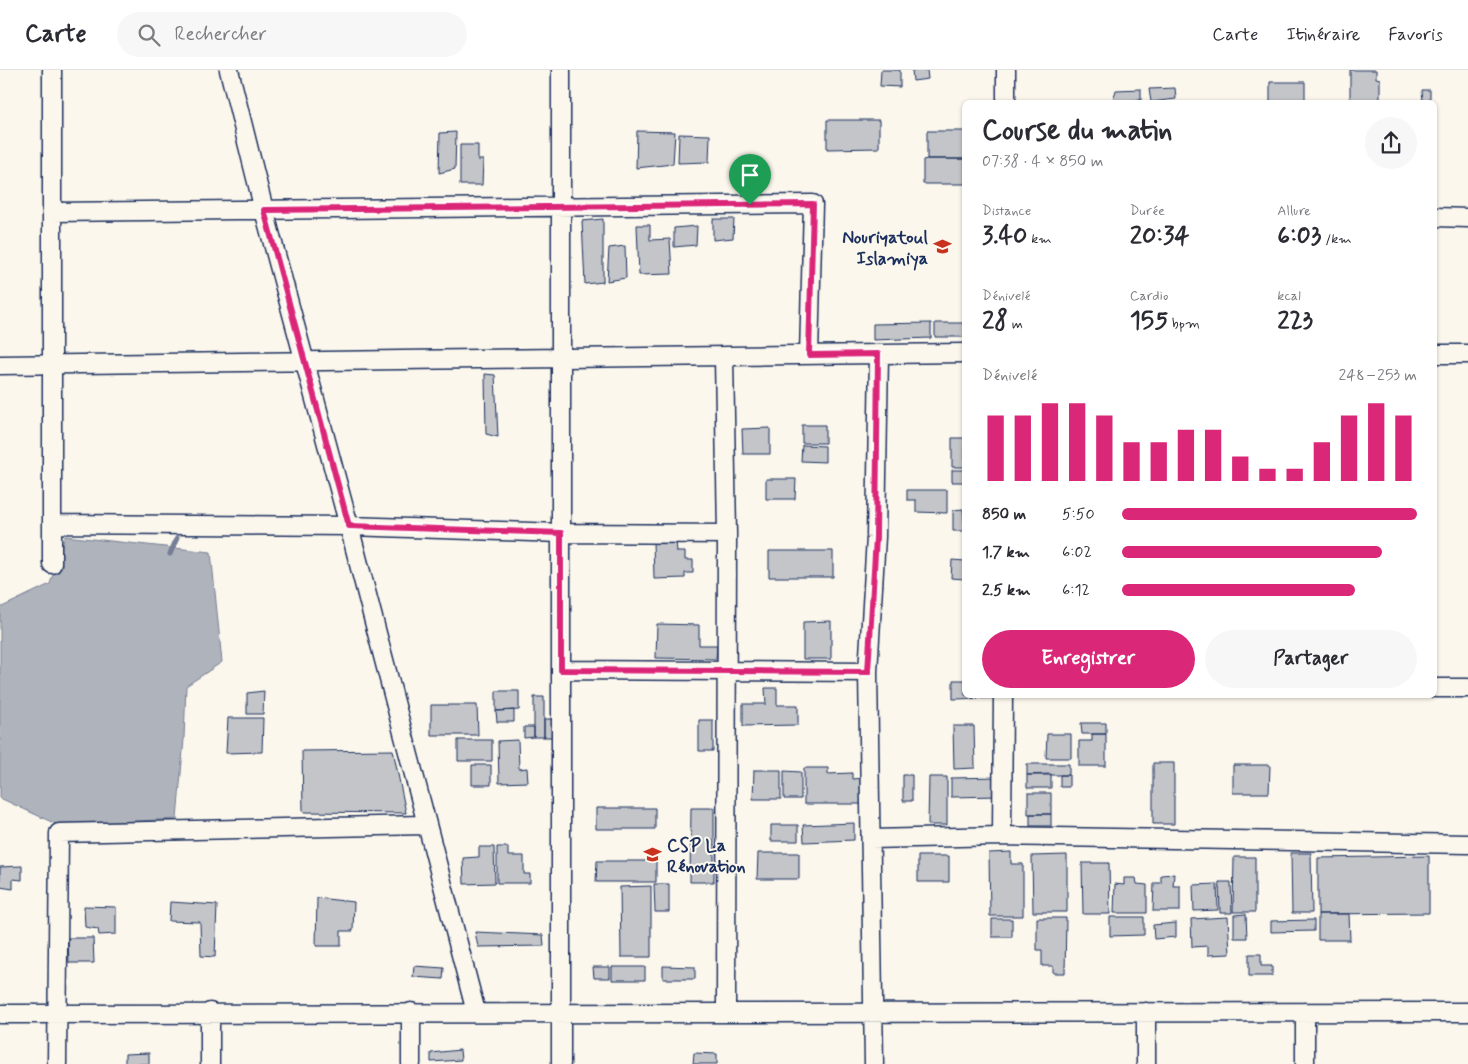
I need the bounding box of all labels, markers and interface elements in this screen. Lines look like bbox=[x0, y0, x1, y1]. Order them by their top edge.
search box bbox=[117, 12, 467, 57]
text: Carte bbox=[25, 19, 87, 50]
icon: search bbox=[135, 21, 163, 49]
text: Rechercher bbox=[175, 22, 267, 47]
text: Carte bbox=[1212, 23, 1258, 47]
text: Itinéraire bbox=[1286, 23, 1360, 47]
text: Favoris bbox=[1388, 23, 1443, 47]
text: Course du matin bbox=[982, 113, 1172, 150]
button: share bbox=[1365, 117, 1417, 169]
text: 07:38 · 4 × 850 m bbox=[982, 151, 1104, 172]
pin bbox=[729, 154, 771, 205]
icon: arrive bbox=[736, 161, 764, 189]
text: Distance bbox=[982, 202, 1031, 220]
text: Durée bbox=[1130, 202, 1165, 220]
text: Allure bbox=[1277, 202, 1311, 220]
text: 3.40 bbox=[982, 220, 1027, 253]
text: 20:34 bbox=[1130, 220, 1189, 253]
text: 6:03 bbox=[1277, 220, 1321, 253]
place label: Nouriyatoul Islamiya bbox=[842, 226, 929, 271]
text: km bbox=[1027, 230, 1052, 248]
text: /km bbox=[1321, 230, 1352, 248]
school or university icon: Nouriyatoul Islamiya bbox=[932, 237, 952, 257]
text: Dénivelé bbox=[982, 287, 1030, 305]
text: Cardio bbox=[1130, 287, 1168, 305]
text: kcal bbox=[1277, 287, 1301, 305]
text: 28 bbox=[982, 305, 1008, 338]
text: 155 bbox=[1130, 305, 1168, 338]
text: 223 bbox=[1277, 305, 1313, 338]
text: m bbox=[1008, 315, 1023, 333]
text: bpm bbox=[1168, 315, 1200, 333]
text: Dénivelé bbox=[982, 365, 1037, 386]
text: 248–253 m bbox=[1339, 365, 1417, 386]
text: 850 m bbox=[982, 504, 1026, 525]
text: 5:50 bbox=[1062, 504, 1095, 525]
text: 1.7 km bbox=[982, 542, 1030, 563]
text: 6:02 bbox=[1062, 542, 1092, 563]
text: 2.5 km bbox=[982, 580, 1030, 601]
text: 6:12 bbox=[1062, 580, 1090, 601]
button: Enregistrer bbox=[982, 630, 1195, 688]
button: Partager bbox=[1205, 630, 1417, 688]
place label: CSP La Rénovation bbox=[667, 834, 746, 879]
school or university icon: CSP La Rénovation bbox=[643, 845, 663, 865]

